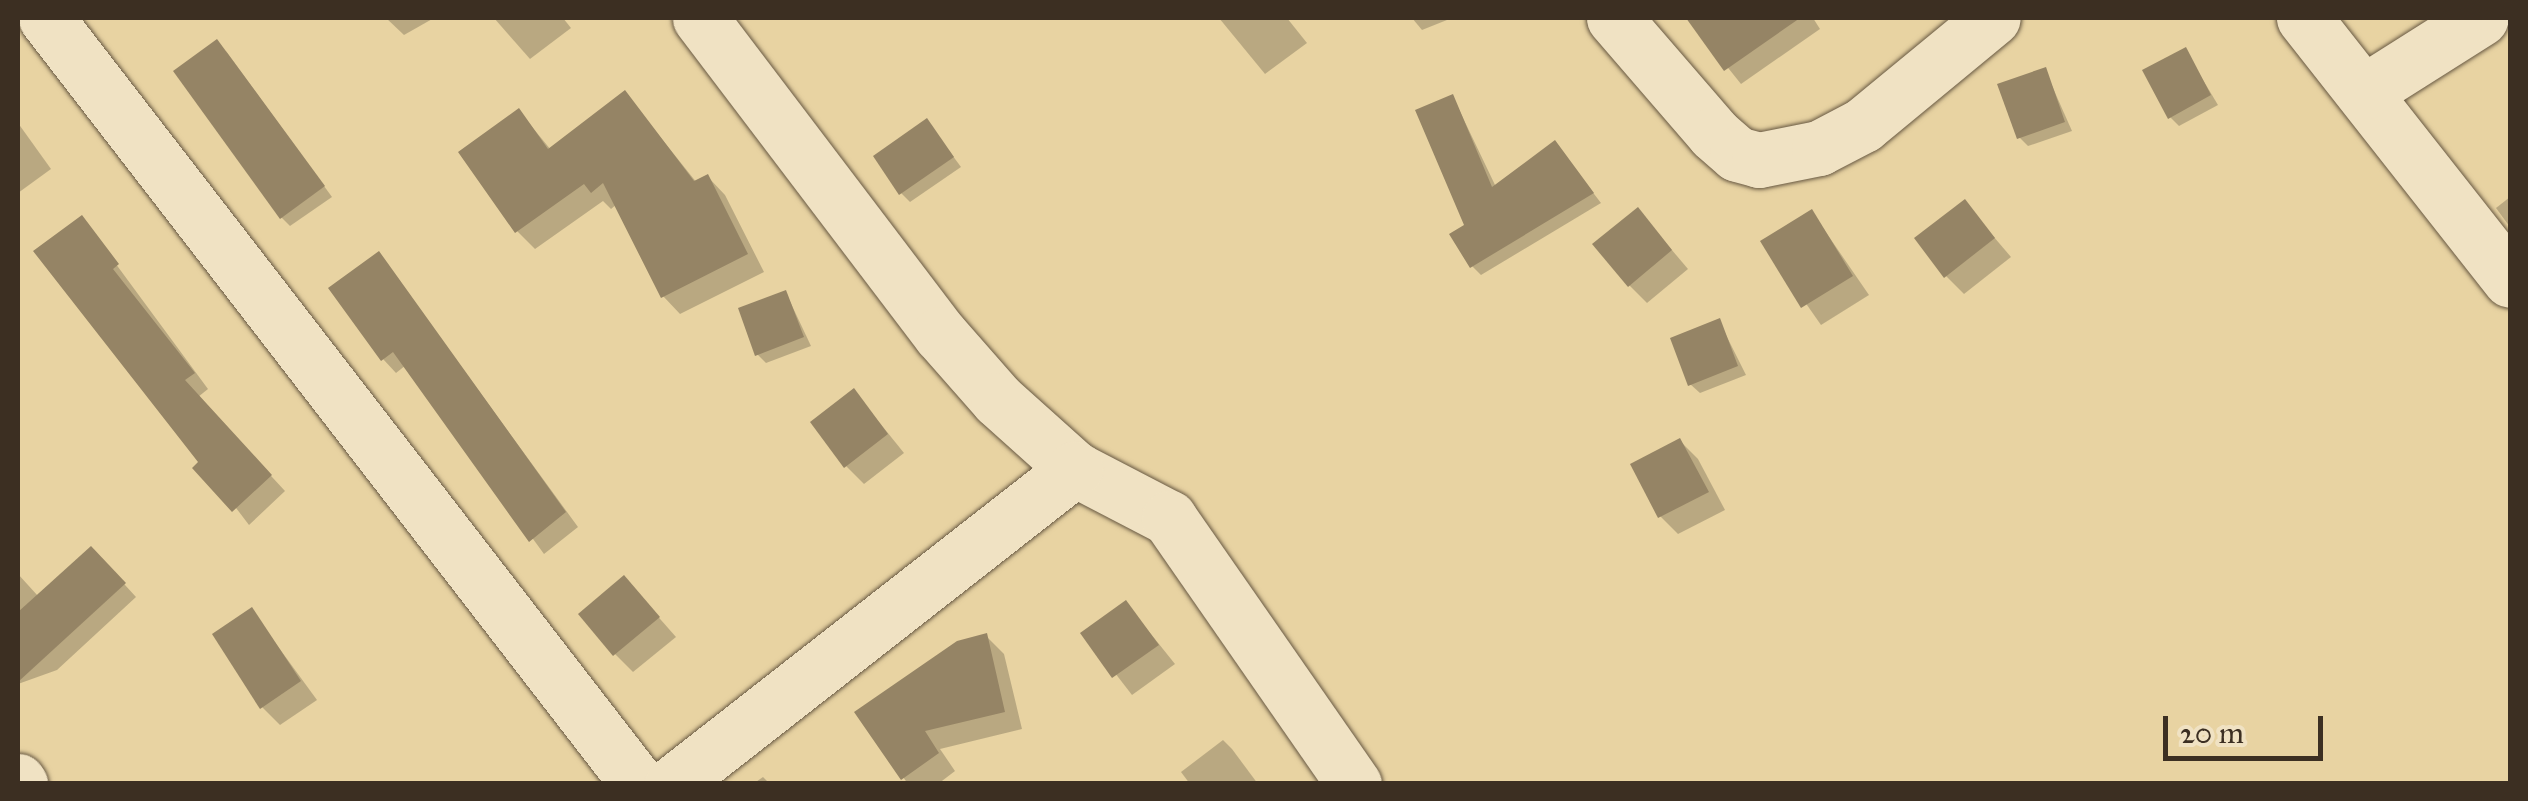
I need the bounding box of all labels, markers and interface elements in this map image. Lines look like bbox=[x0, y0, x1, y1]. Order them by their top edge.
scale bar bbox=[2168, 696, 2328, 758]
text: 20 m bbox=[2180, 715, 2244, 751]

